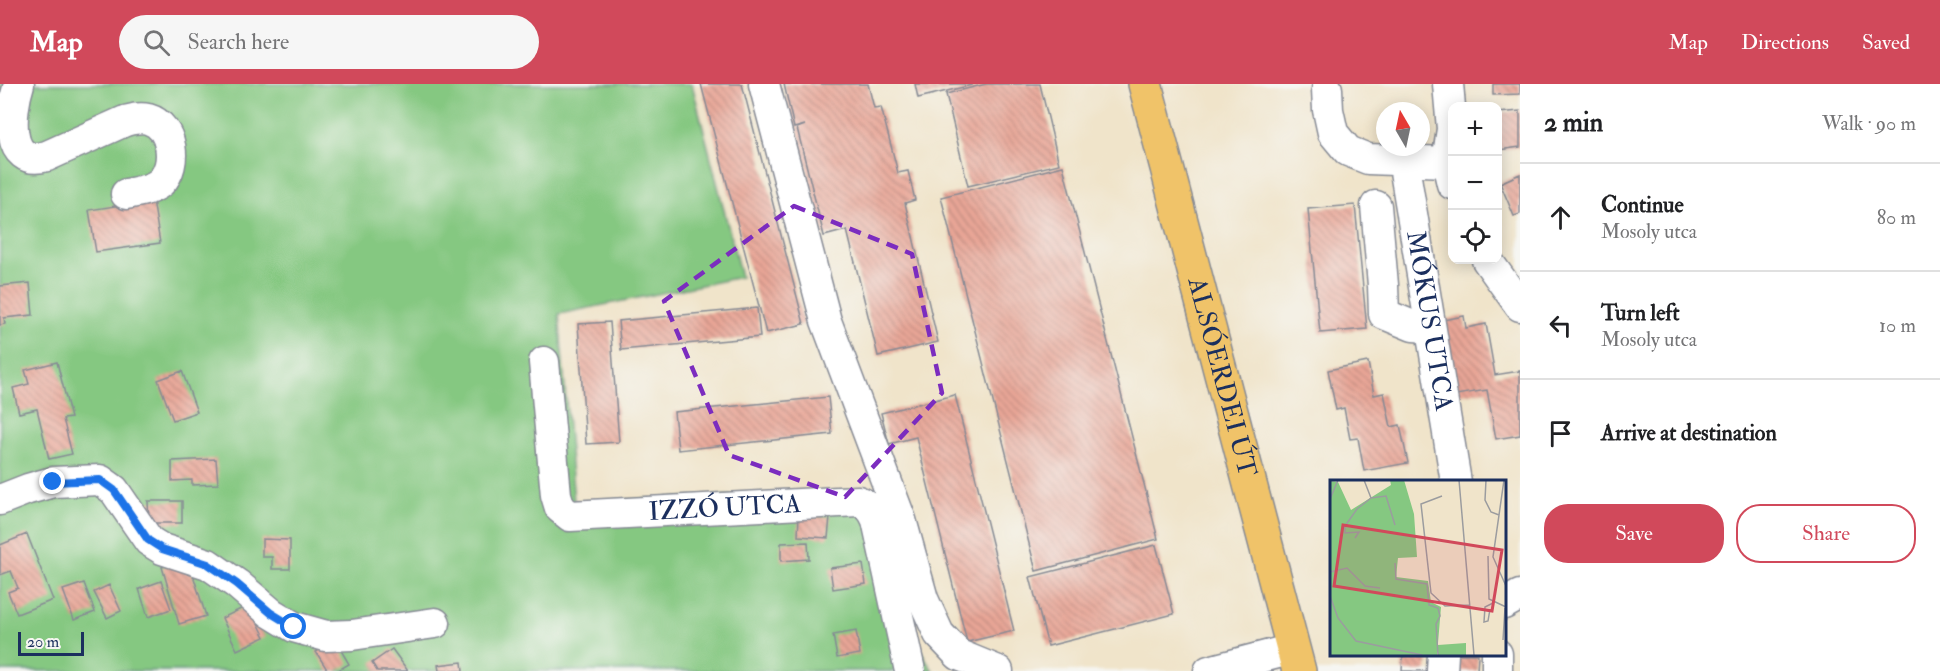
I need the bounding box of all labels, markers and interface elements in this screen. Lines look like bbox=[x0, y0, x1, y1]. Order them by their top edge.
search box bbox=[119, 15, 539, 69]
text: Map bbox=[30, 25, 83, 60]
icon: search bbox=[140, 26, 173, 59]
text: Search here bbox=[188, 28, 289, 56]
text: Map bbox=[1668, 29, 1708, 56]
text: Directions bbox=[1741, 29, 1829, 56]
text: Saved bbox=[1862, 29, 1910, 56]
north arrow bbox=[1376, 102, 1430, 156]
map controls bbox=[1448, 102, 1502, 264]
button: + bbox=[1448, 102, 1502, 156]
text: 2 min bbox=[1544, 107, 1603, 139]
text: Walk · 90 m bbox=[1822, 111, 1916, 136]
button: − bbox=[1448, 156, 1502, 210]
text: Continue bbox=[1601, 191, 1684, 219]
icon: ahead bbox=[1544, 201, 1577, 234]
text: 80 m bbox=[1877, 205, 1916, 230]
button: locate bbox=[1448, 210, 1502, 264]
text: Mosoly utca bbox=[1601, 219, 1697, 244]
street label: MÓKUS UTCA bbox=[1399, 228, 1460, 414]
street label: ALSÓERDEI ÚT bbox=[1180, 273, 1263, 480]
text: Turn left bbox=[1601, 299, 1680, 327]
icon: left bbox=[1544, 309, 1577, 342]
text: 10 m bbox=[1879, 313, 1916, 338]
text: Mosoly utca bbox=[1601, 327, 1697, 352]
icon: arrive bbox=[1544, 417, 1577, 450]
text: Arrive at destination bbox=[1601, 419, 1777, 447]
route end bbox=[39, 468, 65, 494]
inset map bbox=[1330, 480, 1505, 656]
street label: IZZÓ UTCA bbox=[648, 488, 802, 528]
button: Save bbox=[1544, 504, 1724, 563]
button: Share bbox=[1736, 504, 1916, 563]
route start bbox=[280, 613, 306, 639]
scale bar bbox=[18, 629, 84, 656]
text: 20 m bbox=[27, 632, 59, 652]

